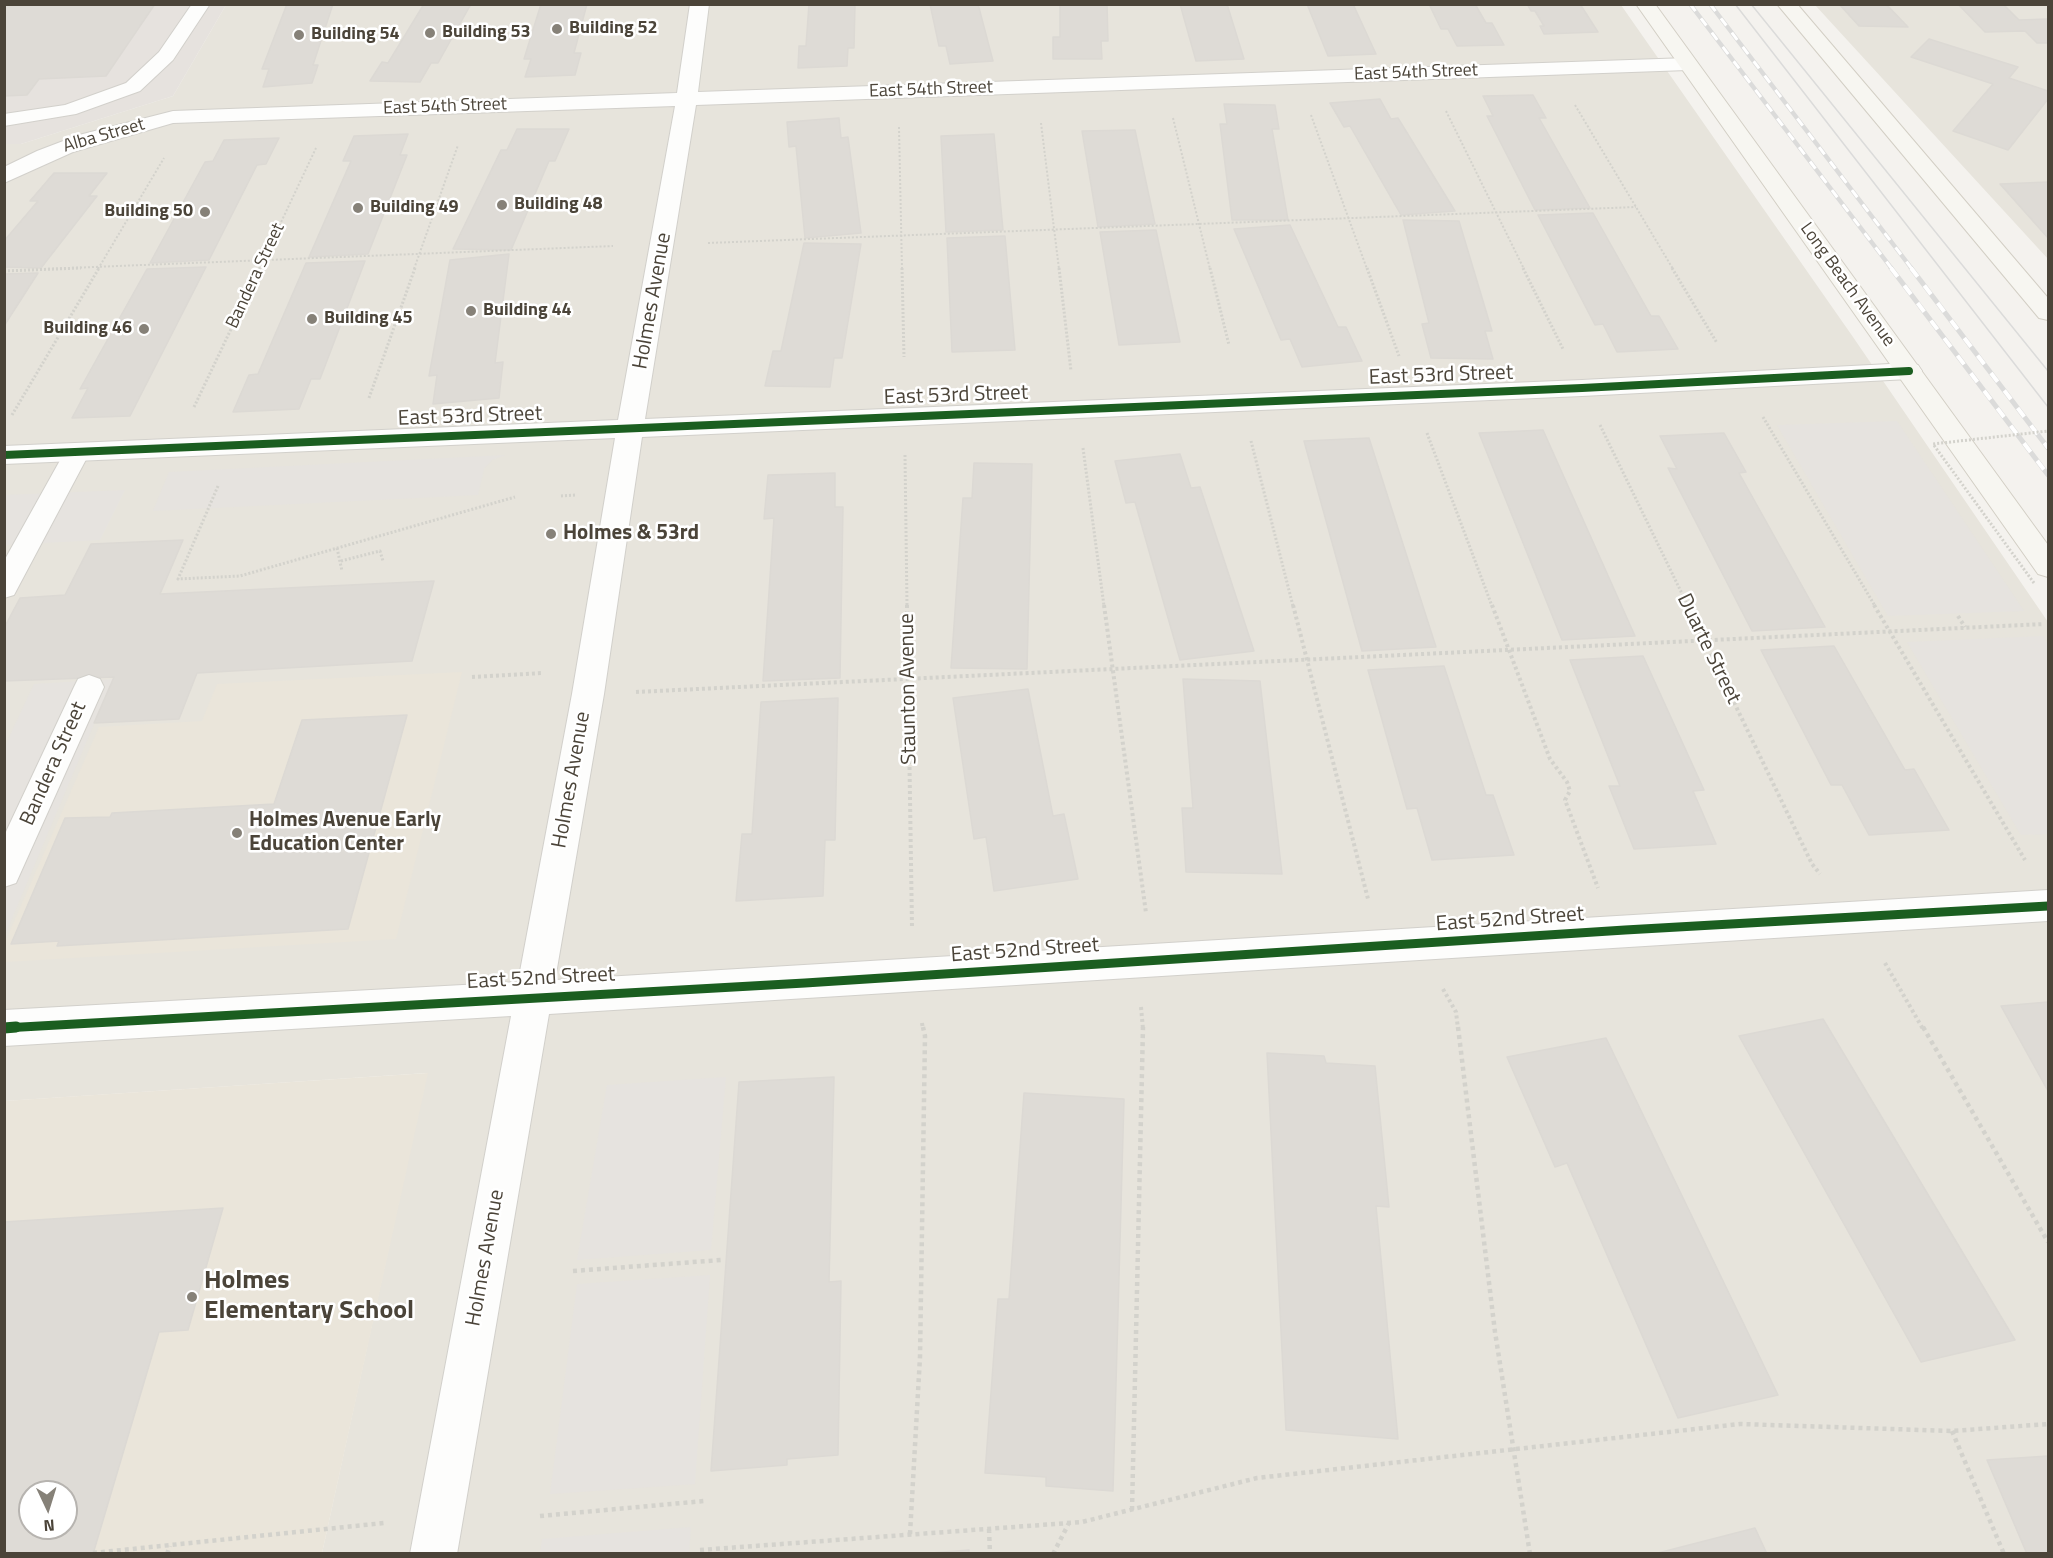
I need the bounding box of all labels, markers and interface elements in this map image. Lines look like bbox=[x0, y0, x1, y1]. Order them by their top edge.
place label: Building 52 bbox=[569, 18, 658, 40]
place label: Building 53 bbox=[442, 22, 531, 44]
marker: Building 52 bbox=[550, 22, 564, 36]
place label: Building 54 bbox=[311, 24, 400, 46]
marker: Building 53 bbox=[423, 26, 437, 40]
marker: Building 54 bbox=[292, 28, 306, 42]
street label: East 54th Street bbox=[1354, 60, 1478, 86]
street label: East 54th Street bbox=[869, 77, 993, 103]
street label: East 54th Street bbox=[383, 94, 507, 120]
street label: Alba Street bbox=[61, 114, 147, 158]
place label: Building 48 bbox=[514, 194, 603, 216]
place label: Building 49 bbox=[370, 197, 459, 219]
marker: Building 48 bbox=[495, 198, 509, 212]
place label: Building 50 bbox=[104, 201, 193, 223]
marker: Building 49 bbox=[351, 201, 365, 215]
marker: Building 50 bbox=[198, 205, 212, 219]
street label: Long Beach Avenue bbox=[1795, 219, 1899, 351]
street label: Bandera Street bbox=[222, 220, 290, 332]
street label: Holmes Avenue bbox=[629, 231, 677, 371]
place label: Building 44 bbox=[483, 300, 572, 322]
marker: Building 44 bbox=[464, 304, 478, 318]
place label: Building 45 bbox=[324, 308, 413, 330]
marker: Building 45 bbox=[305, 312, 319, 326]
place label: Building 46 bbox=[43, 318, 132, 340]
marker: Building 46 bbox=[137, 322, 151, 336]
street label: East 53rd Street bbox=[1368, 361, 1514, 391]
street label: East 53rd Street bbox=[883, 381, 1029, 411]
street label: East 53rd Street bbox=[397, 402, 543, 432]
place label: Holmes & 53rd bbox=[563, 521, 699, 547]
marker: Holmes & 53rd bbox=[544, 527, 558, 541]
street label: Duarte Street bbox=[1671, 590, 1745, 708]
street label: Staunton Avenue bbox=[895, 613, 923, 765]
street label: Bandera Street bbox=[15, 698, 93, 830]
street label: Holmes Avenue bbox=[548, 710, 596, 850]
place label: Holmes Avenue Early Education Center bbox=[249, 808, 441, 858]
marker: Holmes Avenue Early Education Center bbox=[230, 826, 244, 840]
street label: East 52nd Street bbox=[1435, 902, 1585, 938]
street label: East 52nd Street bbox=[950, 933, 1100, 969]
street label: East 52nd Street bbox=[466, 963, 616, 995]
street label: Holmes Avenue bbox=[462, 1188, 510, 1328]
place label: Holmes Elementary School bbox=[204, 1266, 414, 1328]
marker: Holmes Elementary School bbox=[185, 1290, 199, 1304]
north arrow bbox=[18, 1480, 78, 1540]
text: N bbox=[43, 1514, 55, 1538]

